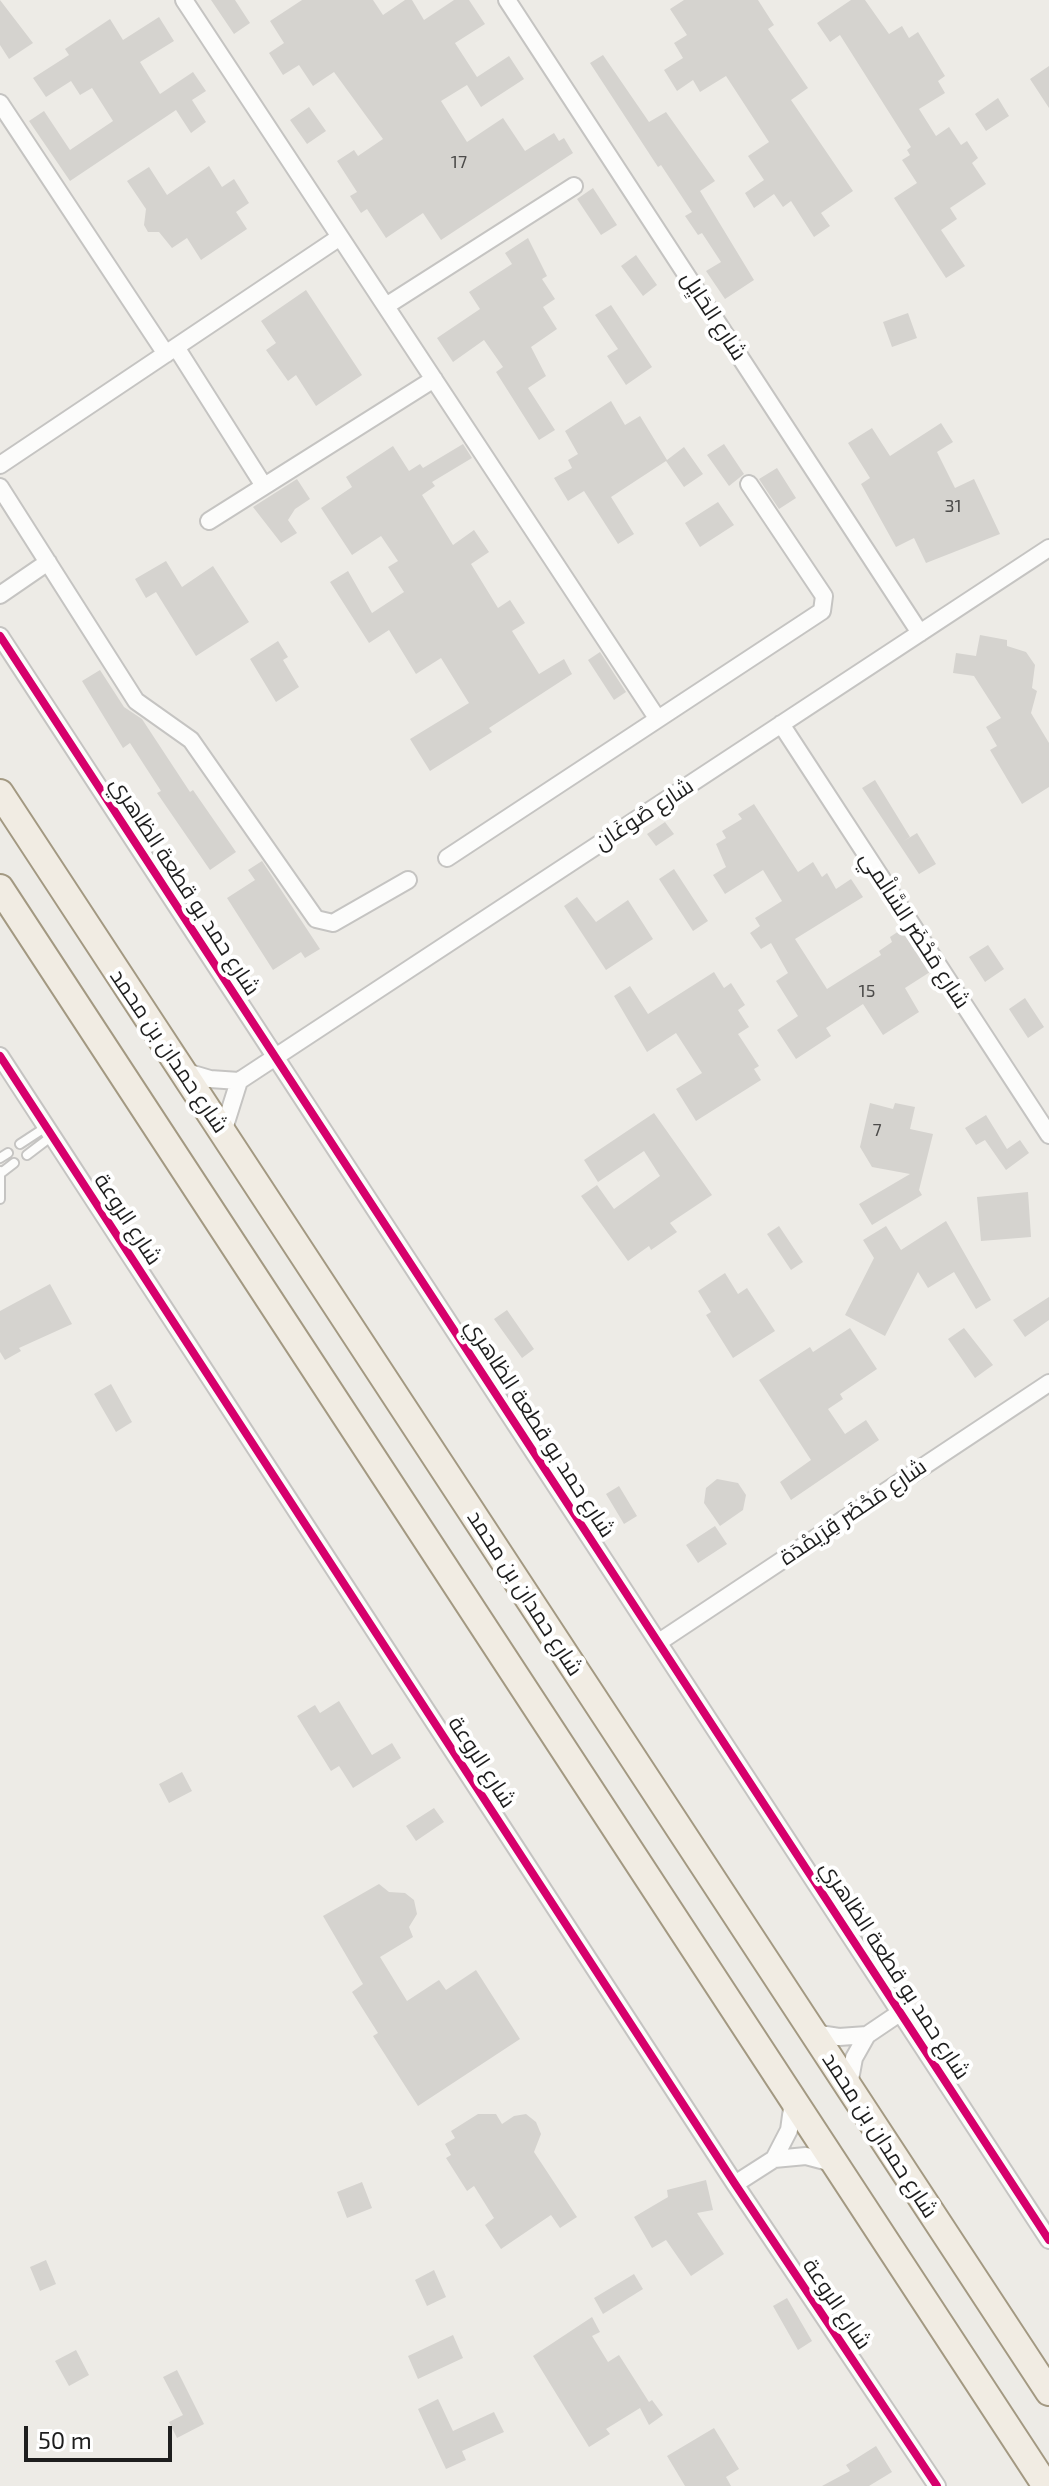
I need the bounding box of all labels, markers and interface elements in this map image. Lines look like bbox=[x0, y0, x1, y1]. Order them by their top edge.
house number: 17 bbox=[451, 151, 467, 173]
street label: شارع الحَايِل bbox=[676, 267, 752, 365]
house number: 31 bbox=[944, 495, 962, 517]
street label: شارع حمد بو قطعة الظاهري bbox=[104, 772, 266, 1000]
street label: شارع صُوغَان bbox=[590, 772, 698, 856]
street label: شارع مَحْضَر السَّالْمي bbox=[854, 846, 976, 1014]
street label: شارع حمدان بن محمد bbox=[104, 964, 234, 1138]
house number: 15 bbox=[859, 980, 875, 1002]
house number: 7 bbox=[872, 1119, 882, 1141]
street label: شارع الروعة bbox=[89, 1168, 167, 1270]
street label: شارع حمد بو قطعة الظاهري bbox=[459, 1314, 621, 1542]
street label: شارع مَحْضَر قِرَيمْدَة bbox=[775, 1453, 931, 1571]
street label: شارع حمدان بن محمد bbox=[462, 1505, 588, 1681]
street label: شارع الروعة bbox=[443, 1711, 521, 1813]
street label: شارع حمد بو قطعة الظاهري bbox=[814, 1856, 976, 2084]
street label: شارع حمدان بن محمد bbox=[817, 2047, 943, 2223]
street label: شارع الروعة bbox=[797, 2254, 877, 2354]
scale bar bbox=[28, 2410, 176, 2460]
text: 50 m bbox=[38, 2425, 92, 2454]

